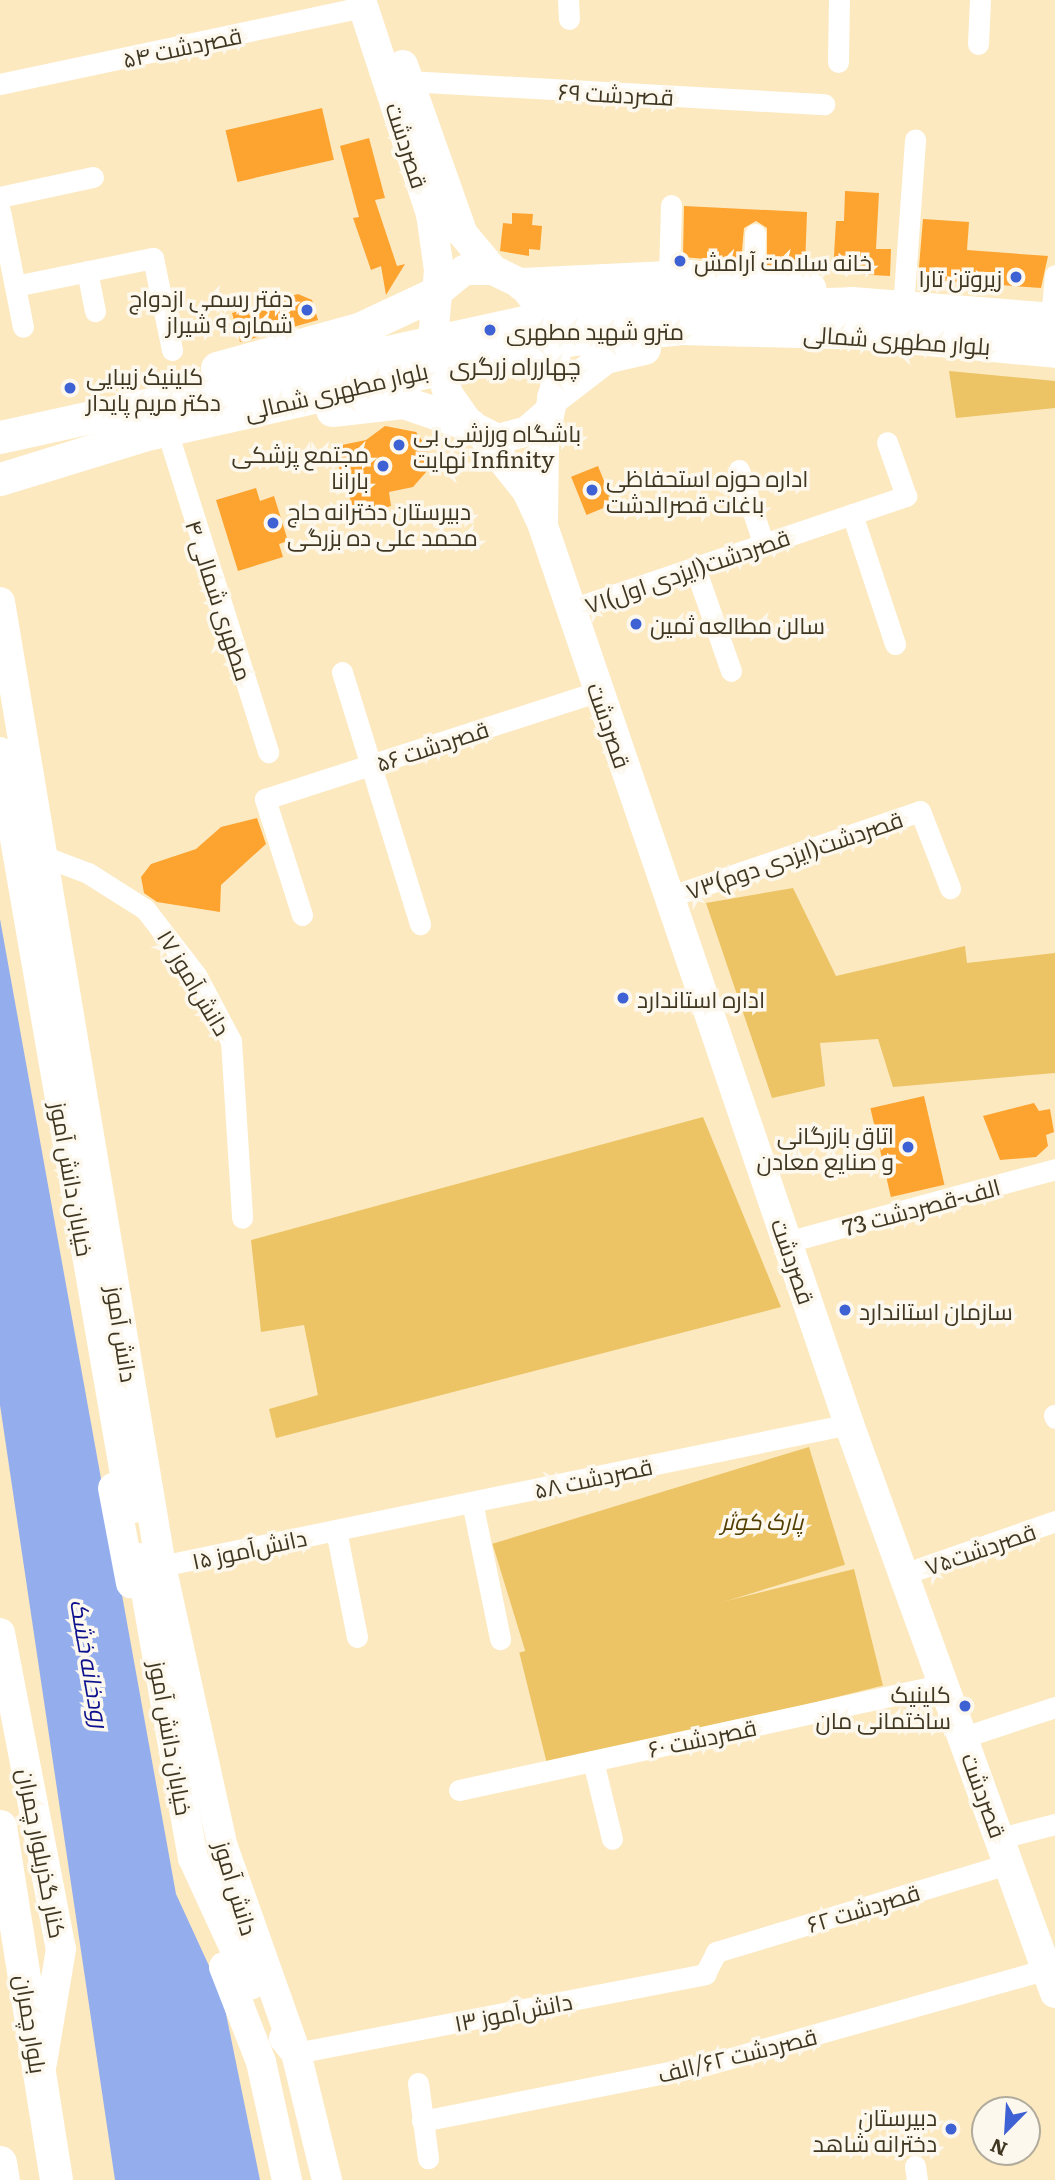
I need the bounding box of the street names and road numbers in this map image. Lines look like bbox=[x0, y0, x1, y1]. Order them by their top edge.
street label: ۵۴ قصردشت bbox=[120, 20, 244, 72]
street label: ۶۹ قصردشت bbox=[557, 76, 675, 110]
street label: قصردشت bbox=[381, 99, 435, 191]
street label: بلوار مطهرى شمالى bbox=[803, 319, 991, 359]
street label: بلوار مطهرى شمالى bbox=[242, 355, 430, 425]
street label: ۴ مطهری شمالی bbox=[181, 516, 259, 684]
street label: ۷۱قصردشت(ایزدی اول) bbox=[581, 522, 793, 618]
street label: قصردشت bbox=[583, 679, 637, 771]
street label: ۵۶ قصردشت bbox=[372, 714, 492, 776]
street label: ۷۳قصردشت(ایزدی دوم) bbox=[682, 804, 906, 904]
street label: دانش‌آموز ۱۷ bbox=[153, 924, 237, 1040]
street label: خیابان دانش آموز bbox=[46, 1100, 100, 1258]
street label: 73 الف-قصردشت bbox=[839, 1172, 1003, 1240]
street label: قصردشت bbox=[767, 1215, 821, 1307]
street label: دانش آموز bbox=[102, 1284, 144, 1384]
street label: قصردشت ۵۸ bbox=[531, 1451, 655, 1503]
street label: قصردشت۷۵ bbox=[921, 1516, 1039, 1580]
street label: دانش‌آموز ۱۵ bbox=[189, 1522, 309, 1574]
street label: خیابان دانش آموز bbox=[145, 1659, 199, 1817]
street label: ۶۰ قصردشت bbox=[645, 1712, 759, 1762]
street label: قصردشت bbox=[957, 1749, 1013, 1841]
street label: کنار گذربلوار چمران bbox=[13, 1766, 73, 1940]
street label: دانش آموز bbox=[210, 1838, 264, 1938]
street label: قصردشت ۶۲ bbox=[803, 1877, 923, 1937]
street label: بلوار چمران bbox=[11, 1972, 53, 2076]
street label: دانش‌آموز ۱۳ bbox=[452, 1986, 574, 2036]
street label: قصردشت ۶۲/الف bbox=[655, 2021, 819, 2087]

